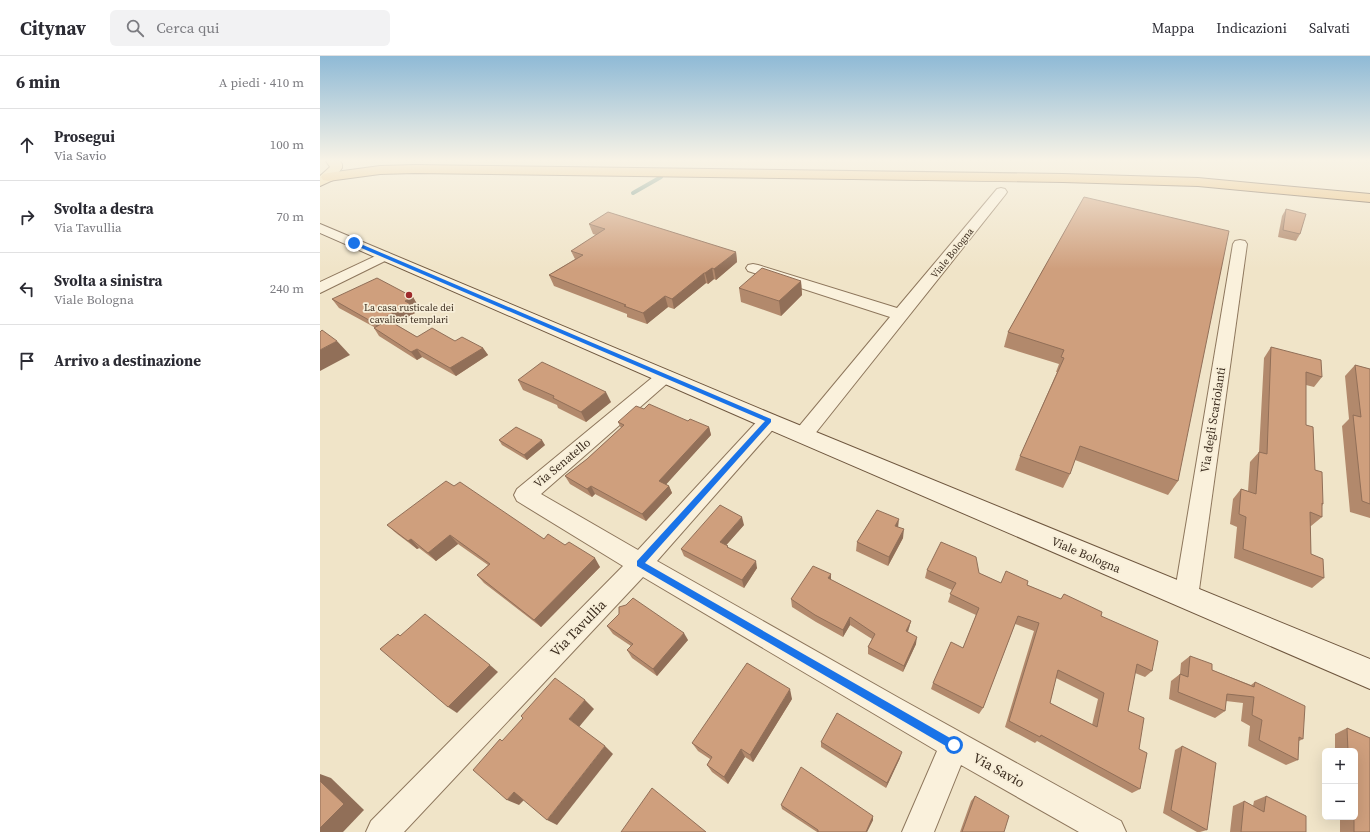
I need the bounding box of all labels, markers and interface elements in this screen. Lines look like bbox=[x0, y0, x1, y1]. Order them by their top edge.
search box bbox=[110, 10, 390, 46]
text: Citynav bbox=[20, 15, 86, 41]
icon: search bbox=[124, 17, 146, 39]
text: Cerca qui bbox=[156, 17, 219, 38]
text: Mappa bbox=[1152, 18, 1194, 38]
text: Indicazioni bbox=[1216, 18, 1287, 38]
text: Salvati bbox=[1309, 18, 1350, 38]
text: 6 min bbox=[16, 70, 60, 94]
text: A piedi · 410 m bbox=[219, 74, 304, 91]
text: Prosegui bbox=[54, 126, 115, 147]
icon: ahead bbox=[16, 134, 38, 156]
text: 100 m bbox=[270, 136, 304, 153]
text: Via Savio bbox=[54, 147, 106, 164]
text: Svolta a destra bbox=[54, 198, 154, 219]
icon: right bbox=[16, 206, 38, 228]
text: 70 m bbox=[276, 208, 304, 225]
text: Via Tavullia bbox=[54, 219, 122, 236]
street label: Viale Bologna bbox=[928, 224, 977, 281]
route end bbox=[345, 234, 363, 252]
text: Svolta a sinistra bbox=[54, 270, 163, 291]
icon: left bbox=[16, 278, 38, 300]
text: 240 m bbox=[270, 280, 304, 297]
marker: La casa rusticale dei cavalieri templari bbox=[404, 290, 414, 300]
text: Viale Bologna bbox=[54, 291, 134, 308]
place label: La casa rusticale dei cavalieri templari bbox=[364, 301, 454, 326]
icon: arrive bbox=[16, 350, 38, 372]
text: Arrivo a destinazione bbox=[54, 350, 201, 371]
street label: Via degli Scariolanti bbox=[1197, 366, 1229, 474]
street label: Via Senatello bbox=[530, 434, 594, 491]
street label: Viale Bologna bbox=[1049, 533, 1124, 577]
street label: Via Tavullia bbox=[545, 594, 611, 661]
route start bbox=[945, 736, 963, 754]
street label: Via Savio bbox=[969, 748, 1029, 793]
map controls bbox=[1322, 748, 1358, 820]
button: + bbox=[1322, 748, 1358, 784]
button: − bbox=[1322, 784, 1358, 820]

